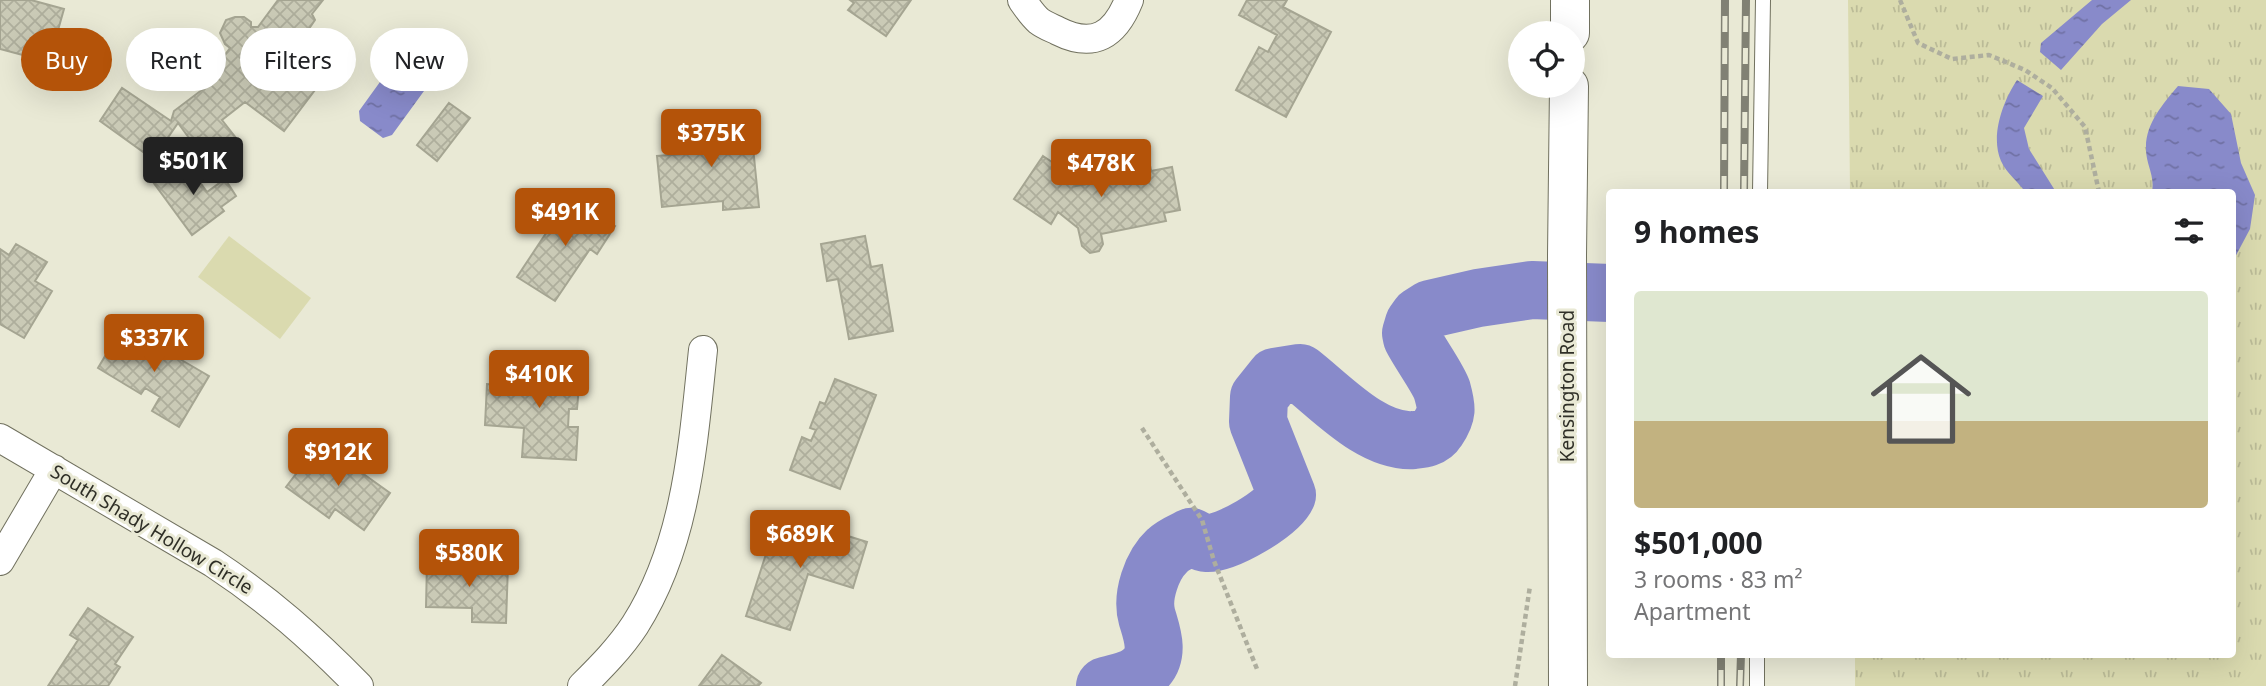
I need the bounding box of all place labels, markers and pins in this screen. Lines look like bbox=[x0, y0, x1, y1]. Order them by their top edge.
pin: $375K bbox=[662, 110, 760, 169]
pin: $501K bbox=[144, 138, 242, 197]
pin: $478K bbox=[1052, 140, 1150, 199]
pin: $491K bbox=[516, 188, 614, 248]
pin: $337K bbox=[105, 314, 203, 374]
pin: $410K bbox=[490, 350, 588, 410]
pin: $912K bbox=[289, 428, 387, 488]
pin: $689K bbox=[751, 510, 849, 570]
pin: $580K bbox=[420, 530, 518, 589]

